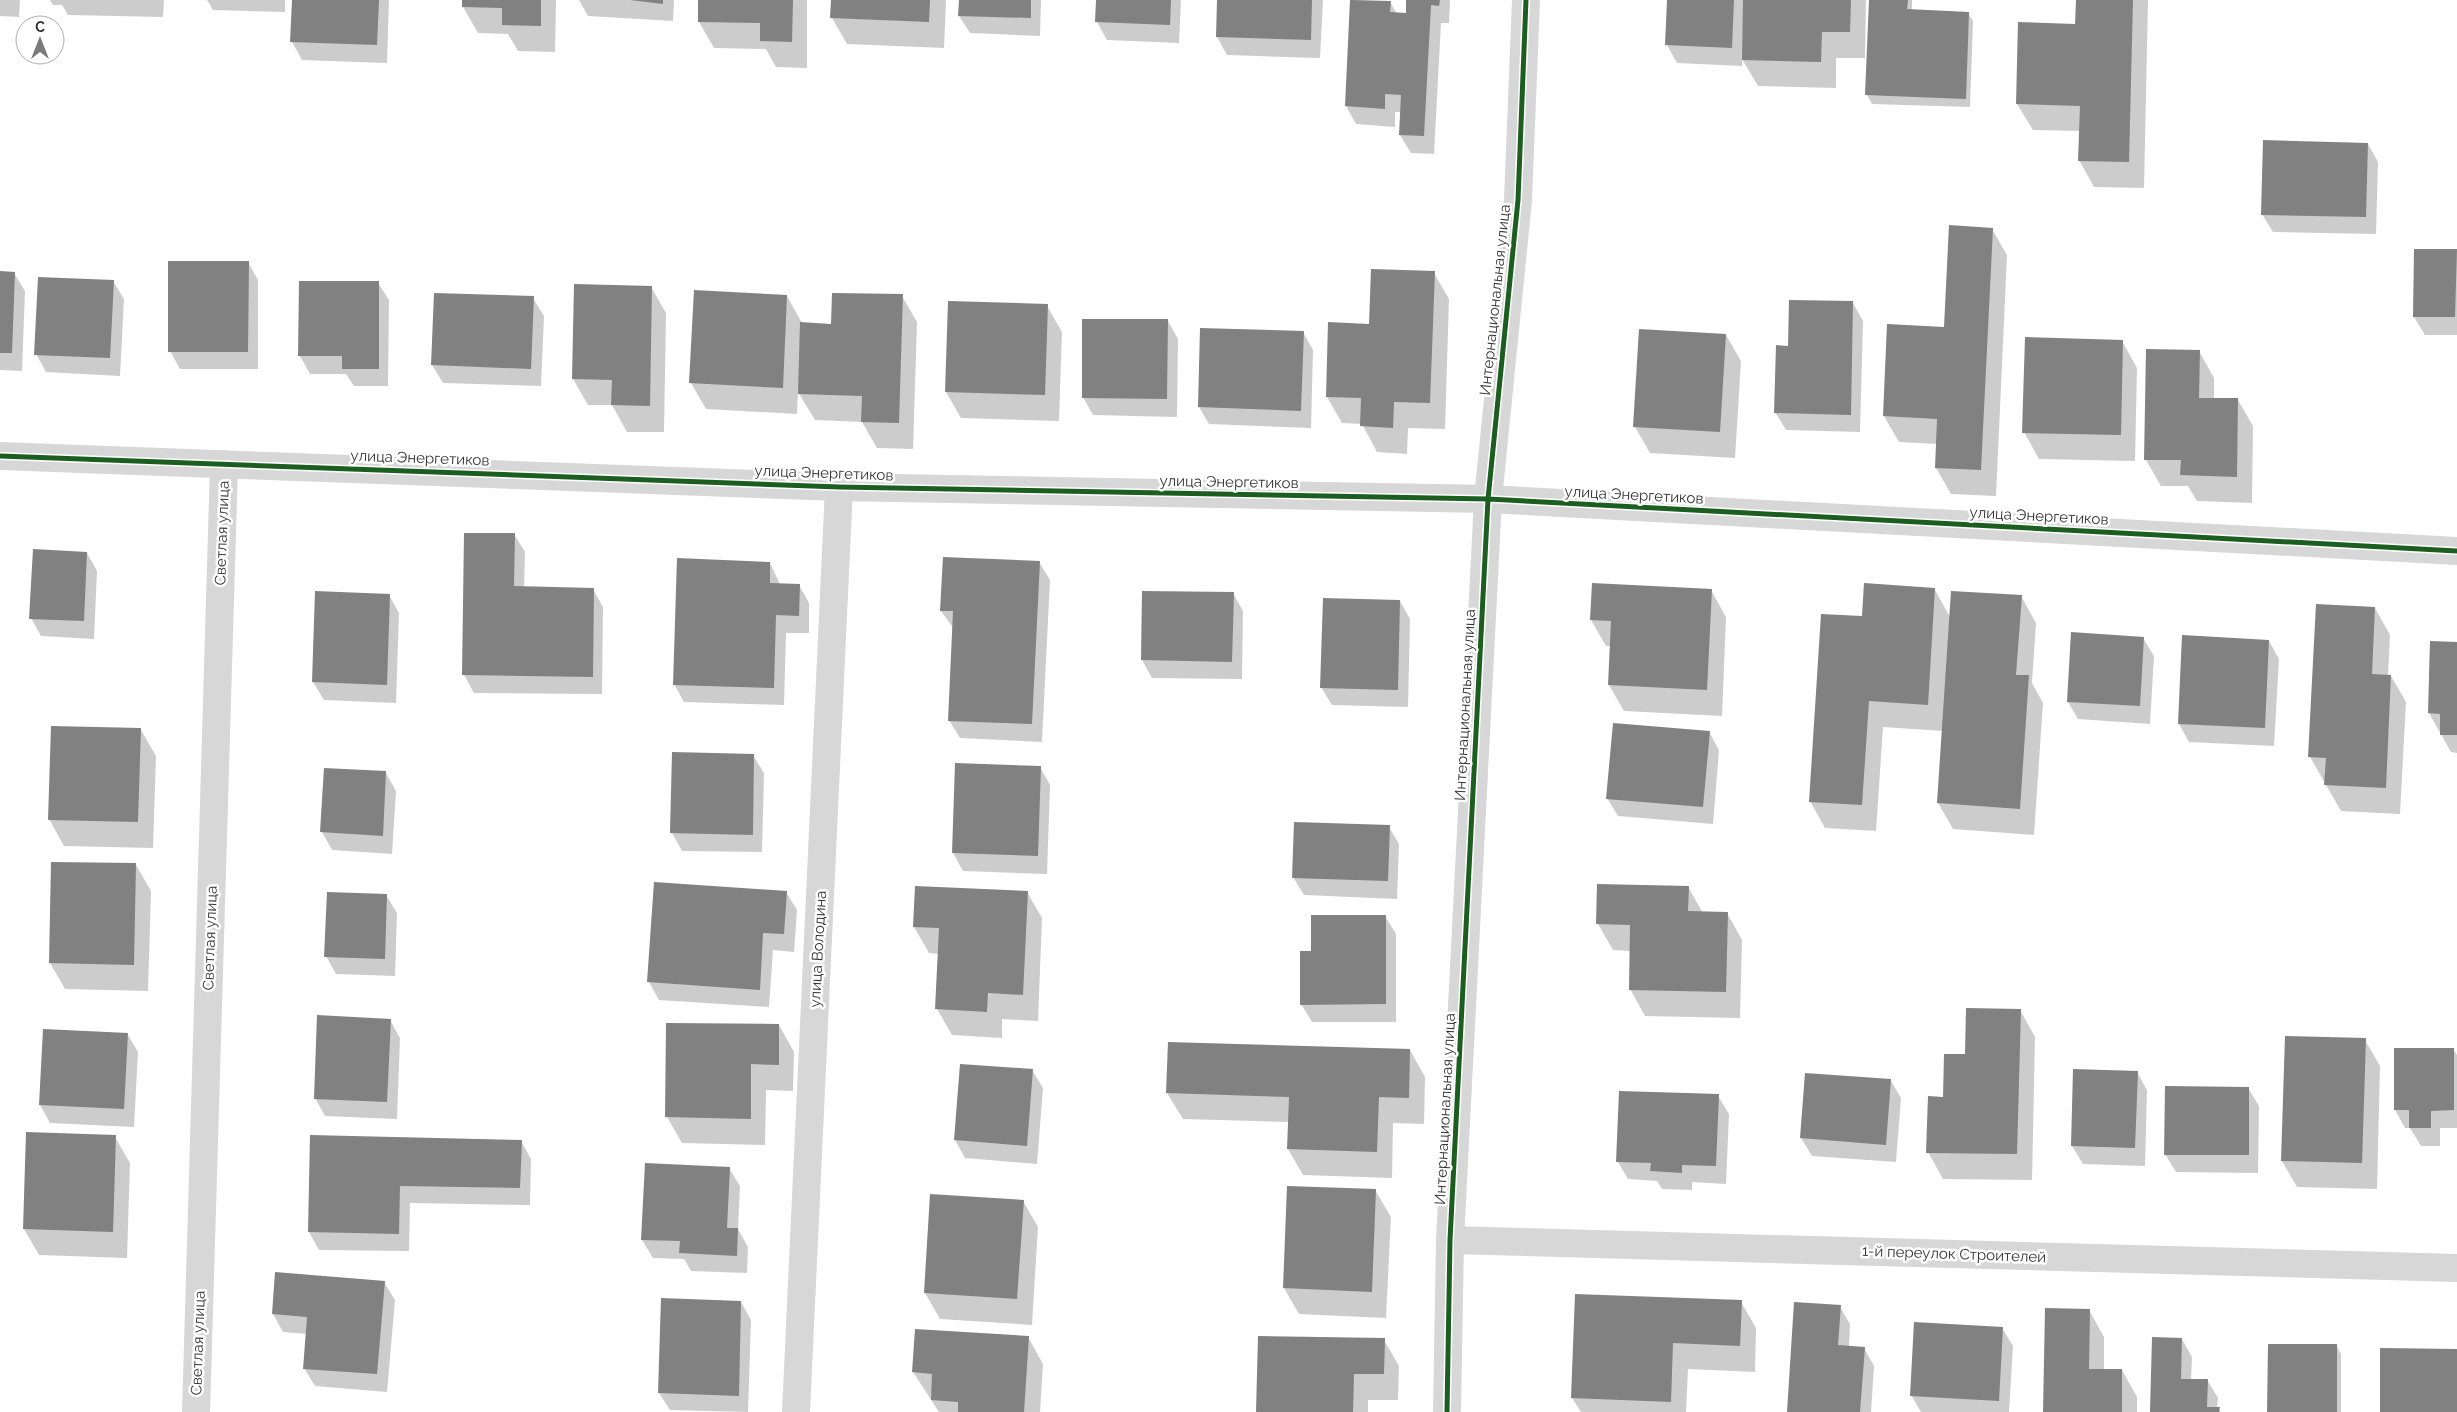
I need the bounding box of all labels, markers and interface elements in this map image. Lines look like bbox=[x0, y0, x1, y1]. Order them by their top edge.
north arrow bbox=[15, 15, 65, 65]
text: С bbox=[35, 19, 45, 35]
street label: Интернациональная улица bbox=[1476, 204, 1514, 396]
street label: улица Энергетиков bbox=[350, 447, 490, 469]
street label: улица Энергетиков bbox=[754, 462, 894, 484]
street label: улица Энергетиков bbox=[1159, 472, 1299, 492]
street label: Светлая улица bbox=[211, 480, 233, 586]
street label: улица Энергетиков bbox=[1564, 482, 1704, 508]
street label: улица Энергетиков bbox=[1969, 503, 2109, 529]
street label: Интернациональная улица bbox=[1451, 609, 1479, 801]
street label: Светлая улица bbox=[199, 885, 221, 991]
street label: улица Володина bbox=[806, 890, 830, 1008]
street label: Интернациональная улица bbox=[1431, 1013, 1459, 1205]
street label: 1-й переулок Строителей bbox=[1862, 1242, 2046, 1266]
street label: Светлая улица bbox=[187, 1290, 209, 1396]

